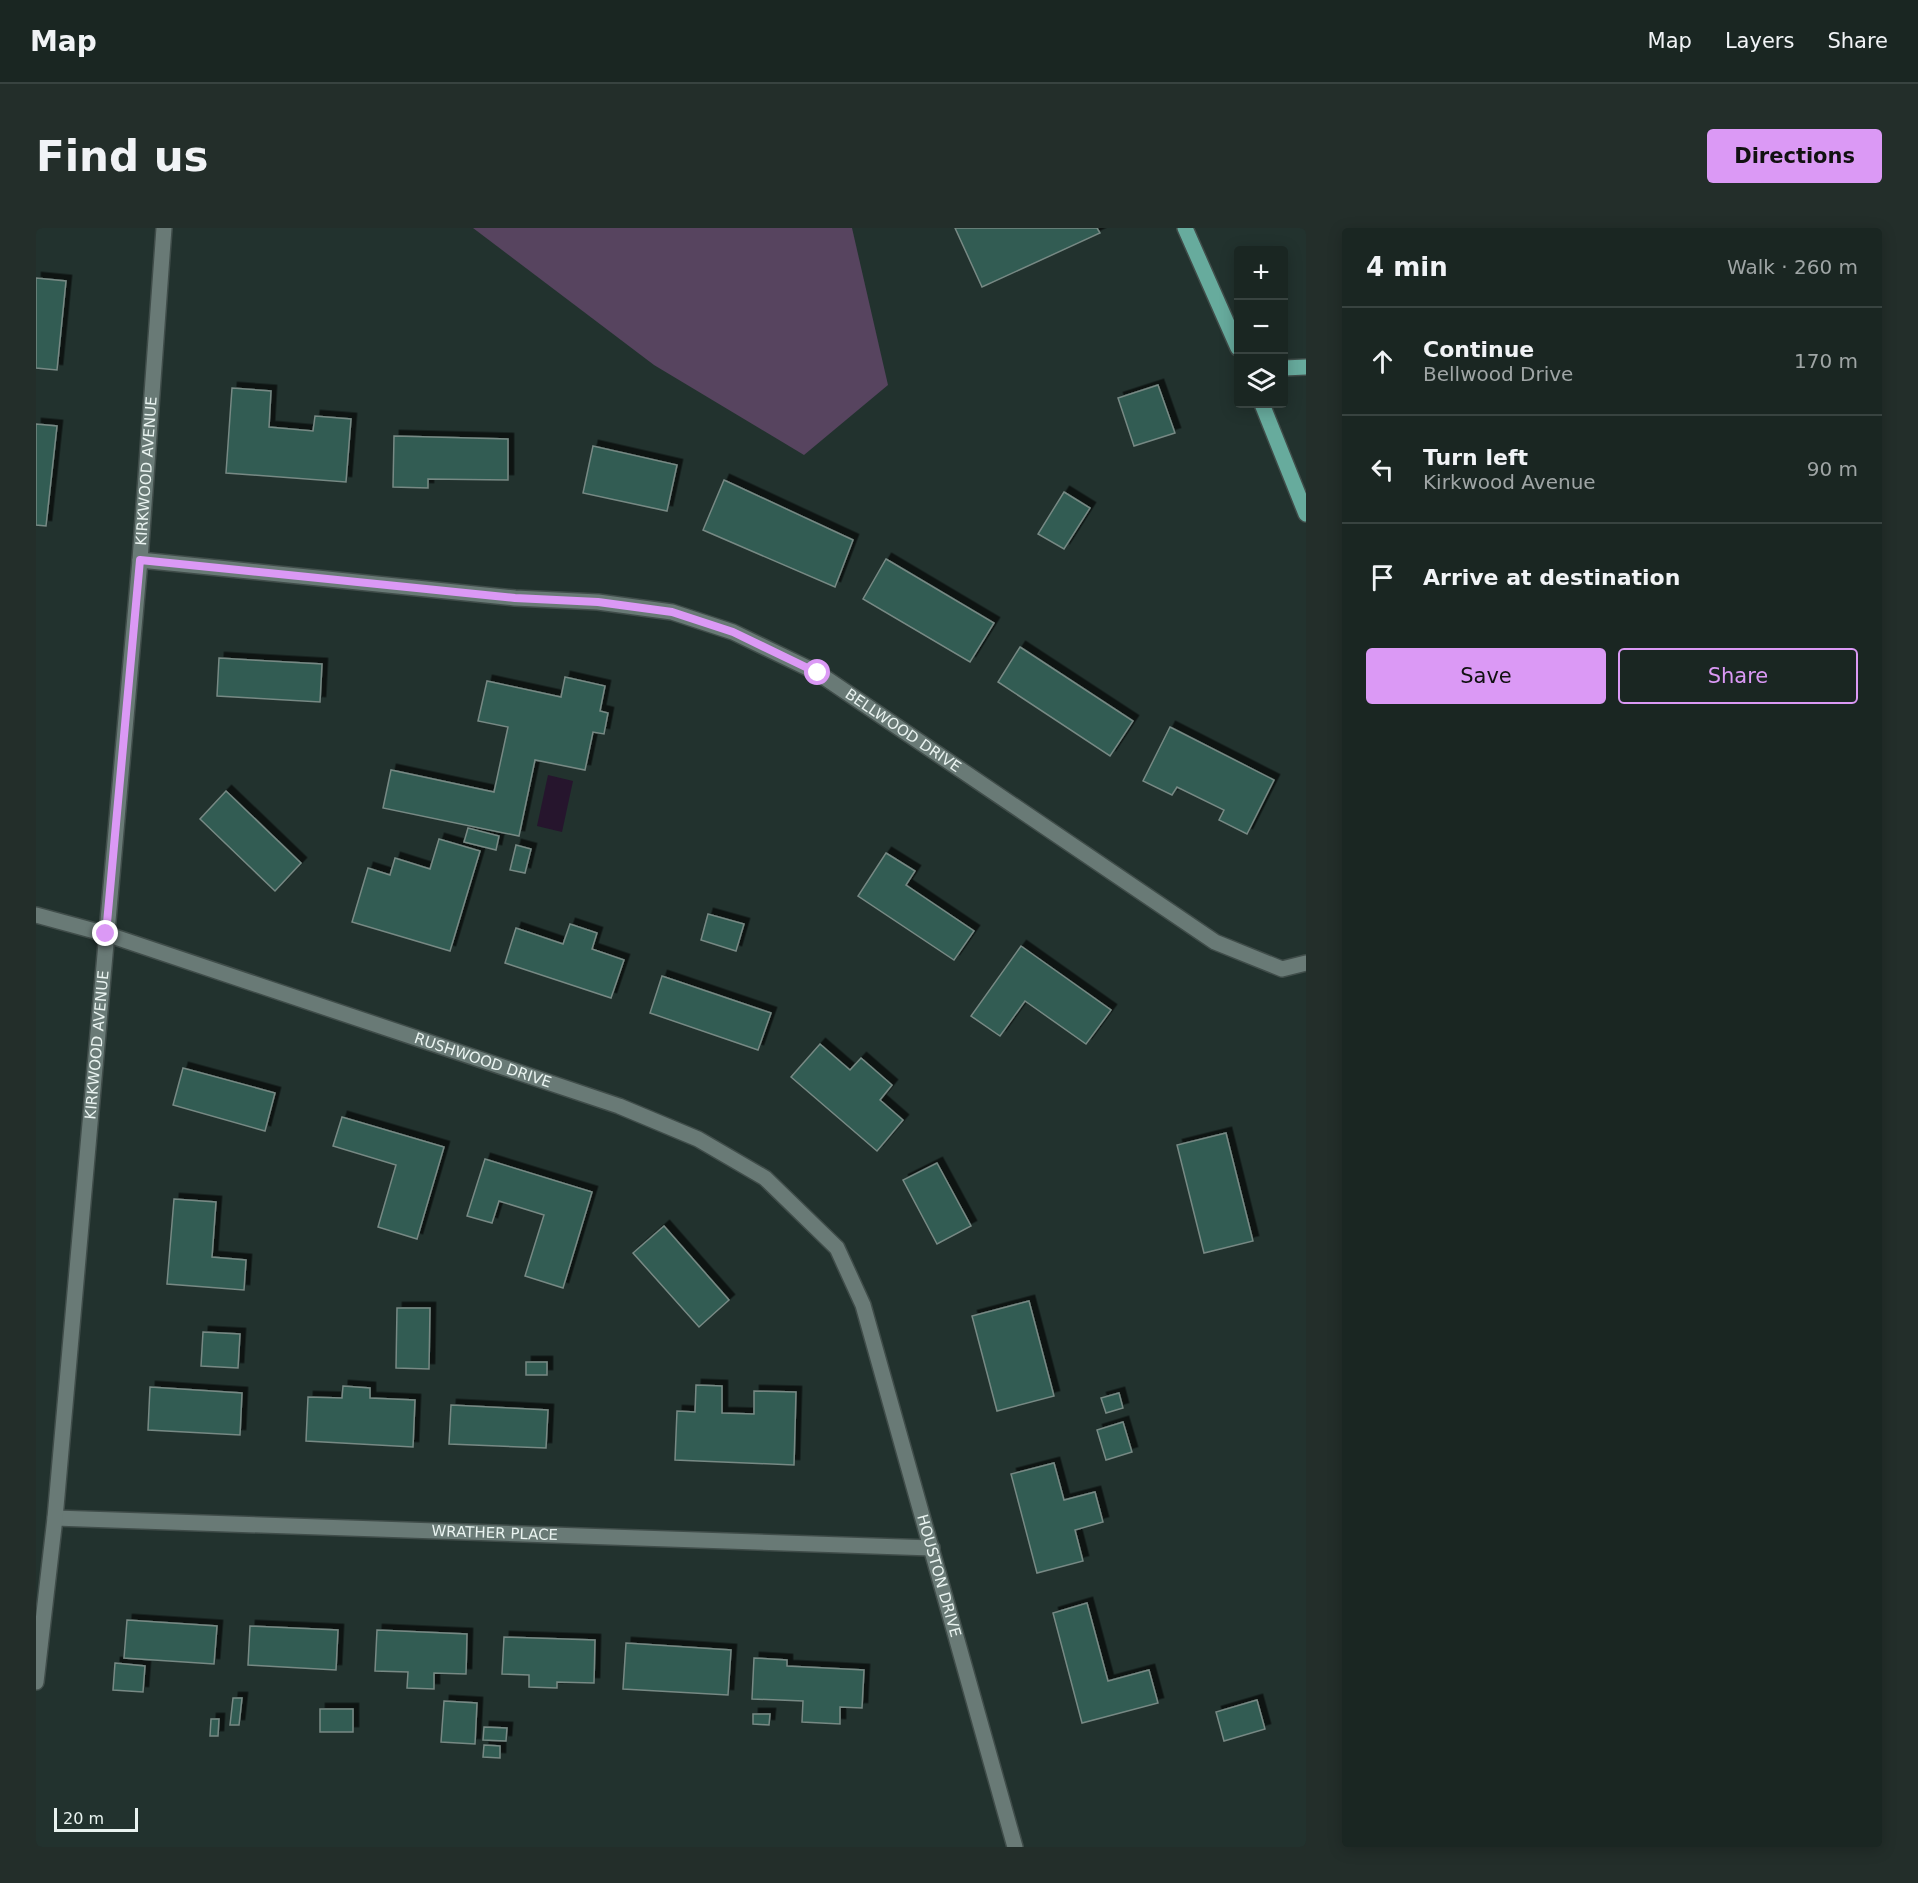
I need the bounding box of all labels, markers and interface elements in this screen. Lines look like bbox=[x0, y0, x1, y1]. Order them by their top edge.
text: Map bbox=[30, 25, 97, 58]
text: Map bbox=[1648, 29, 1692, 53]
text: Layers bbox=[1725, 29, 1794, 53]
text: Share bbox=[1827, 29, 1888, 53]
button: Directions bbox=[1707, 129, 1882, 183]
text: Find us bbox=[36, 132, 209, 181]
map controls bbox=[1234, 246, 1288, 408]
button: + bbox=[1234, 246, 1288, 300]
text: 4 min bbox=[1366, 252, 1448, 282]
text: Walk · 260 m bbox=[1727, 255, 1858, 279]
button: − bbox=[1234, 300, 1288, 354]
text: Continue bbox=[1423, 337, 1534, 362]
icon: ahead bbox=[1366, 345, 1399, 378]
text: 170 m bbox=[1794, 349, 1858, 373]
button: layers bbox=[1234, 354, 1288, 408]
text: Bellwood Drive bbox=[1423, 362, 1573, 386]
street label: KIRKWOOD AVENUE bbox=[132, 396, 161, 546]
text: Turn left bbox=[1423, 445, 1528, 470]
icon: left bbox=[1366, 453, 1399, 486]
text: 90 m bbox=[1807, 457, 1858, 481]
text: Kirkwood Avenue bbox=[1423, 470, 1596, 494]
icon: arrive bbox=[1366, 561, 1399, 594]
text: Arrive at destination bbox=[1423, 565, 1680, 590]
button: Save bbox=[1366, 648, 1606, 704]
button: Share bbox=[1618, 648, 1858, 704]
route start bbox=[804, 659, 830, 685]
street label: BELLWOOD DRIVE bbox=[842, 685, 964, 776]
route end bbox=[92, 920, 118, 946]
street label: KIRKWOOD AVENUE bbox=[81, 970, 113, 1120]
street label: RUSHWOOD DRIVE bbox=[412, 1029, 554, 1092]
street label: HOUSTON DRIVE bbox=[913, 1512, 965, 1639]
street label: WRATHER PLACE bbox=[431, 1522, 558, 1544]
scale bar bbox=[54, 1805, 138, 1832]
text: 20 m bbox=[63, 1809, 104, 1828]

